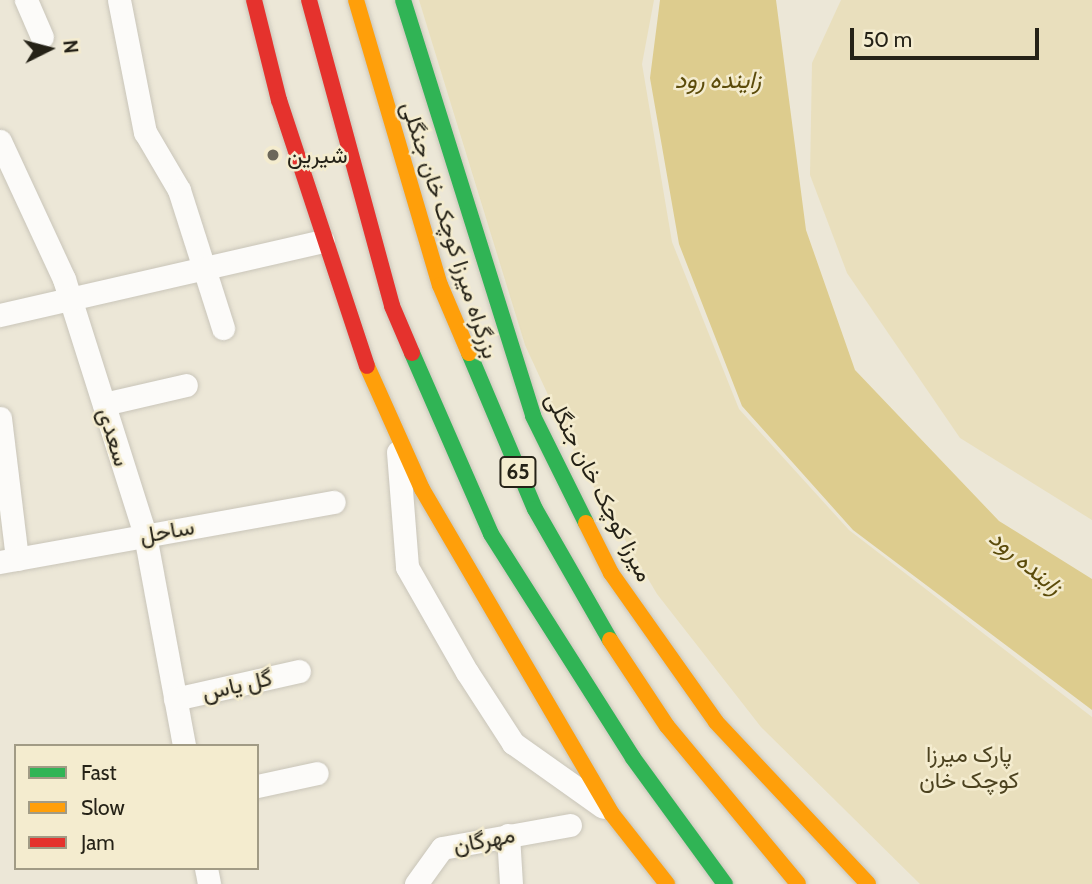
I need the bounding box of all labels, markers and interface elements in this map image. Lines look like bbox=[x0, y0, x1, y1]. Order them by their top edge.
north arrow bbox=[14, 14, 84, 84]
scale bar bbox=[854, 14, 1043, 58]
text: 50 m bbox=[863, 27, 912, 52]
text: N bbox=[58, 39, 83, 55]
water label: زاینده رود bbox=[675, 66, 761, 94]
street label: بزرگراه میرزا کوچک خان جنگلی bbox=[395, 98, 505, 362]
place label: شیرین bbox=[287, 141, 348, 169]
marker: شیرین bbox=[265, 147, 281, 163]
street label: میرزا کوچک خان جنگلی bbox=[539, 388, 659, 586]
street label: سعدی bbox=[92, 404, 136, 470]
road number: 65 bbox=[499, 454, 537, 490]
street label: ساحل bbox=[138, 513, 196, 549]
water label: زاینده رود bbox=[984, 523, 1068, 601]
street label: گل یاس bbox=[199, 664, 275, 706]
park label: پارک میرزا کوچک خان bbox=[919, 740, 1019, 794]
legend bbox=[14, 744, 259, 870]
text: Fast bbox=[81, 760, 117, 785]
text: Slow bbox=[81, 795, 125, 820]
street label: مهرگان bbox=[451, 821, 517, 859]
text: Jam bbox=[81, 830, 115, 855]

